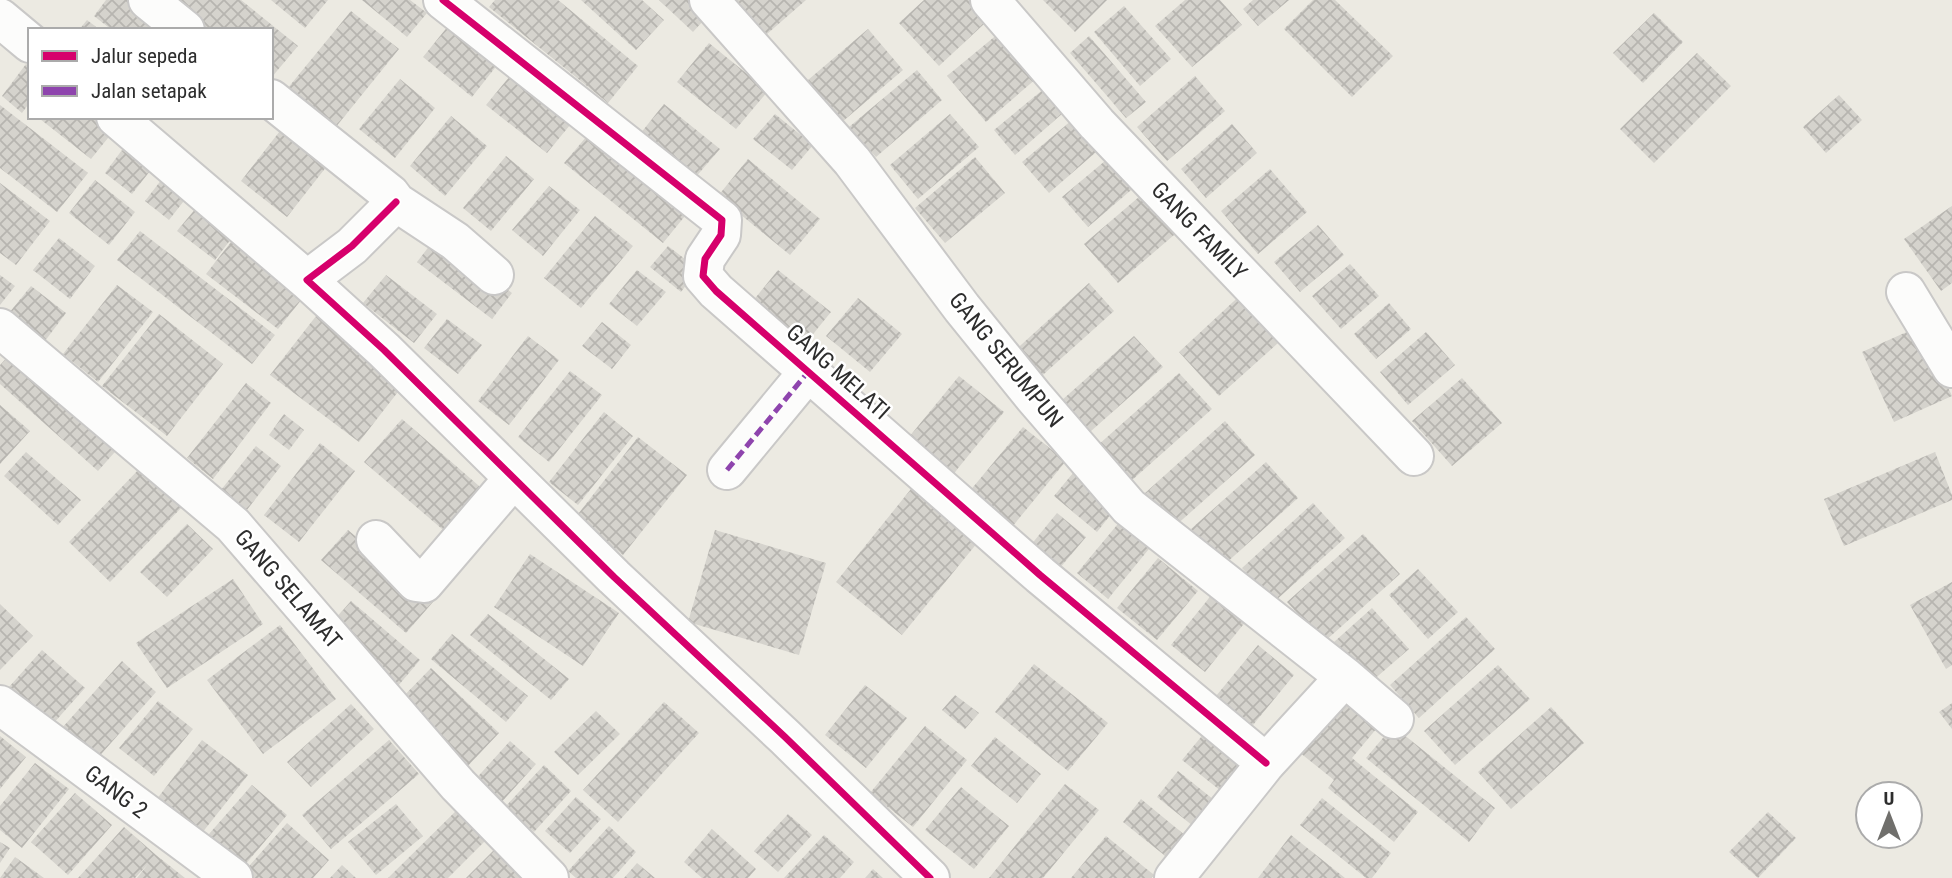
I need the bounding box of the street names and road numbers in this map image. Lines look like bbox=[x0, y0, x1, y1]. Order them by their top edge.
street label: GANG FAMILY bbox=[1146, 176, 1252, 286]
street label: GANG SERUMPUN bbox=[943, 287, 1069, 433]
street label: GANG MELATI bbox=[781, 319, 895, 425]
street label: GANG SELAMAT bbox=[229, 524, 347, 654]
street label: GANG 2 bbox=[79, 760, 153, 824]

